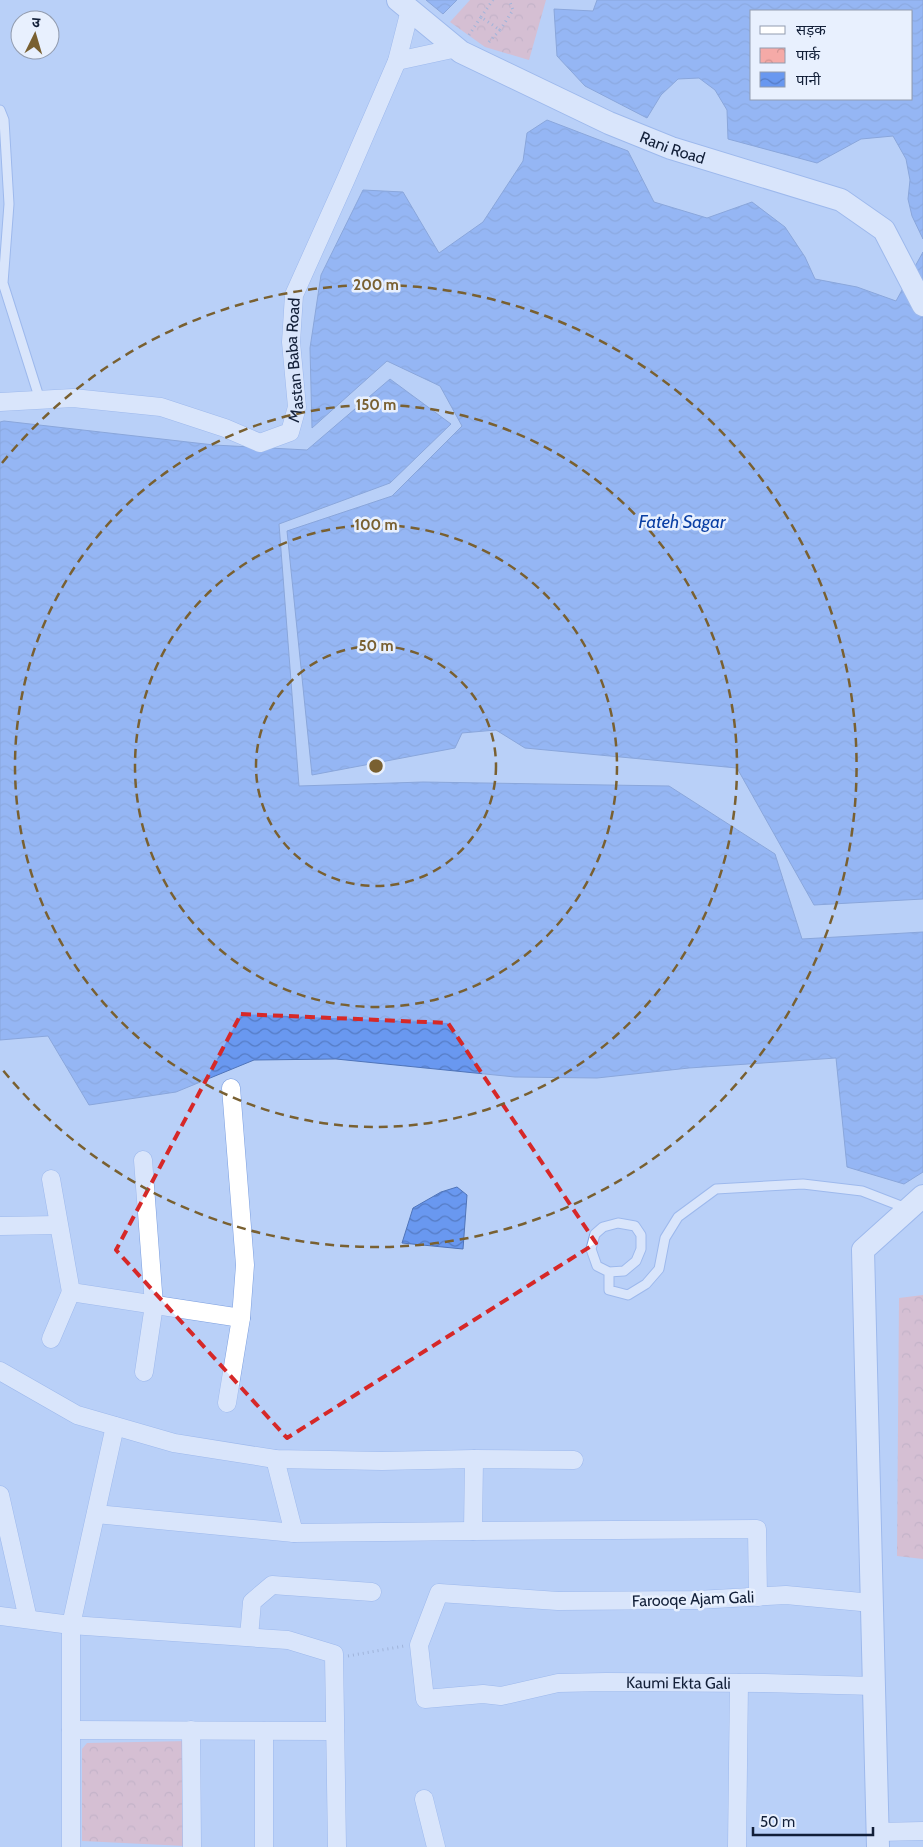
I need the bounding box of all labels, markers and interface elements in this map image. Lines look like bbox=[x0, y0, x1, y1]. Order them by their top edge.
north arrow bbox=[10, 10, 60, 60]
legend bbox=[750, 10, 913, 100]
text: उ bbox=[31, 13, 42, 31]
text: सड़क bbox=[796, 21, 826, 39]
text: पार्क bbox=[796, 46, 820, 64]
text: पानी bbox=[796, 71, 822, 89]
street label: Rani Road bbox=[637, 127, 708, 167]
text: 200 m bbox=[353, 276, 399, 294]
street label: Mastan Baba Road bbox=[281, 297, 307, 424]
text: 150 m bbox=[356, 396, 396, 414]
water label: Fateh Sagar bbox=[638, 511, 727, 533]
text: 100 m bbox=[354, 516, 398, 534]
text: 50 m bbox=[358, 637, 394, 655]
centre of rings bbox=[367, 757, 385, 775]
street label: Farooqe Ajam Gali bbox=[631, 1587, 755, 1611]
street label: Kaumi Ekta Gali bbox=[626, 1673, 731, 1692]
scale bar bbox=[753, 1804, 873, 1836]
text: 50 m bbox=[760, 1813, 795, 1831]

